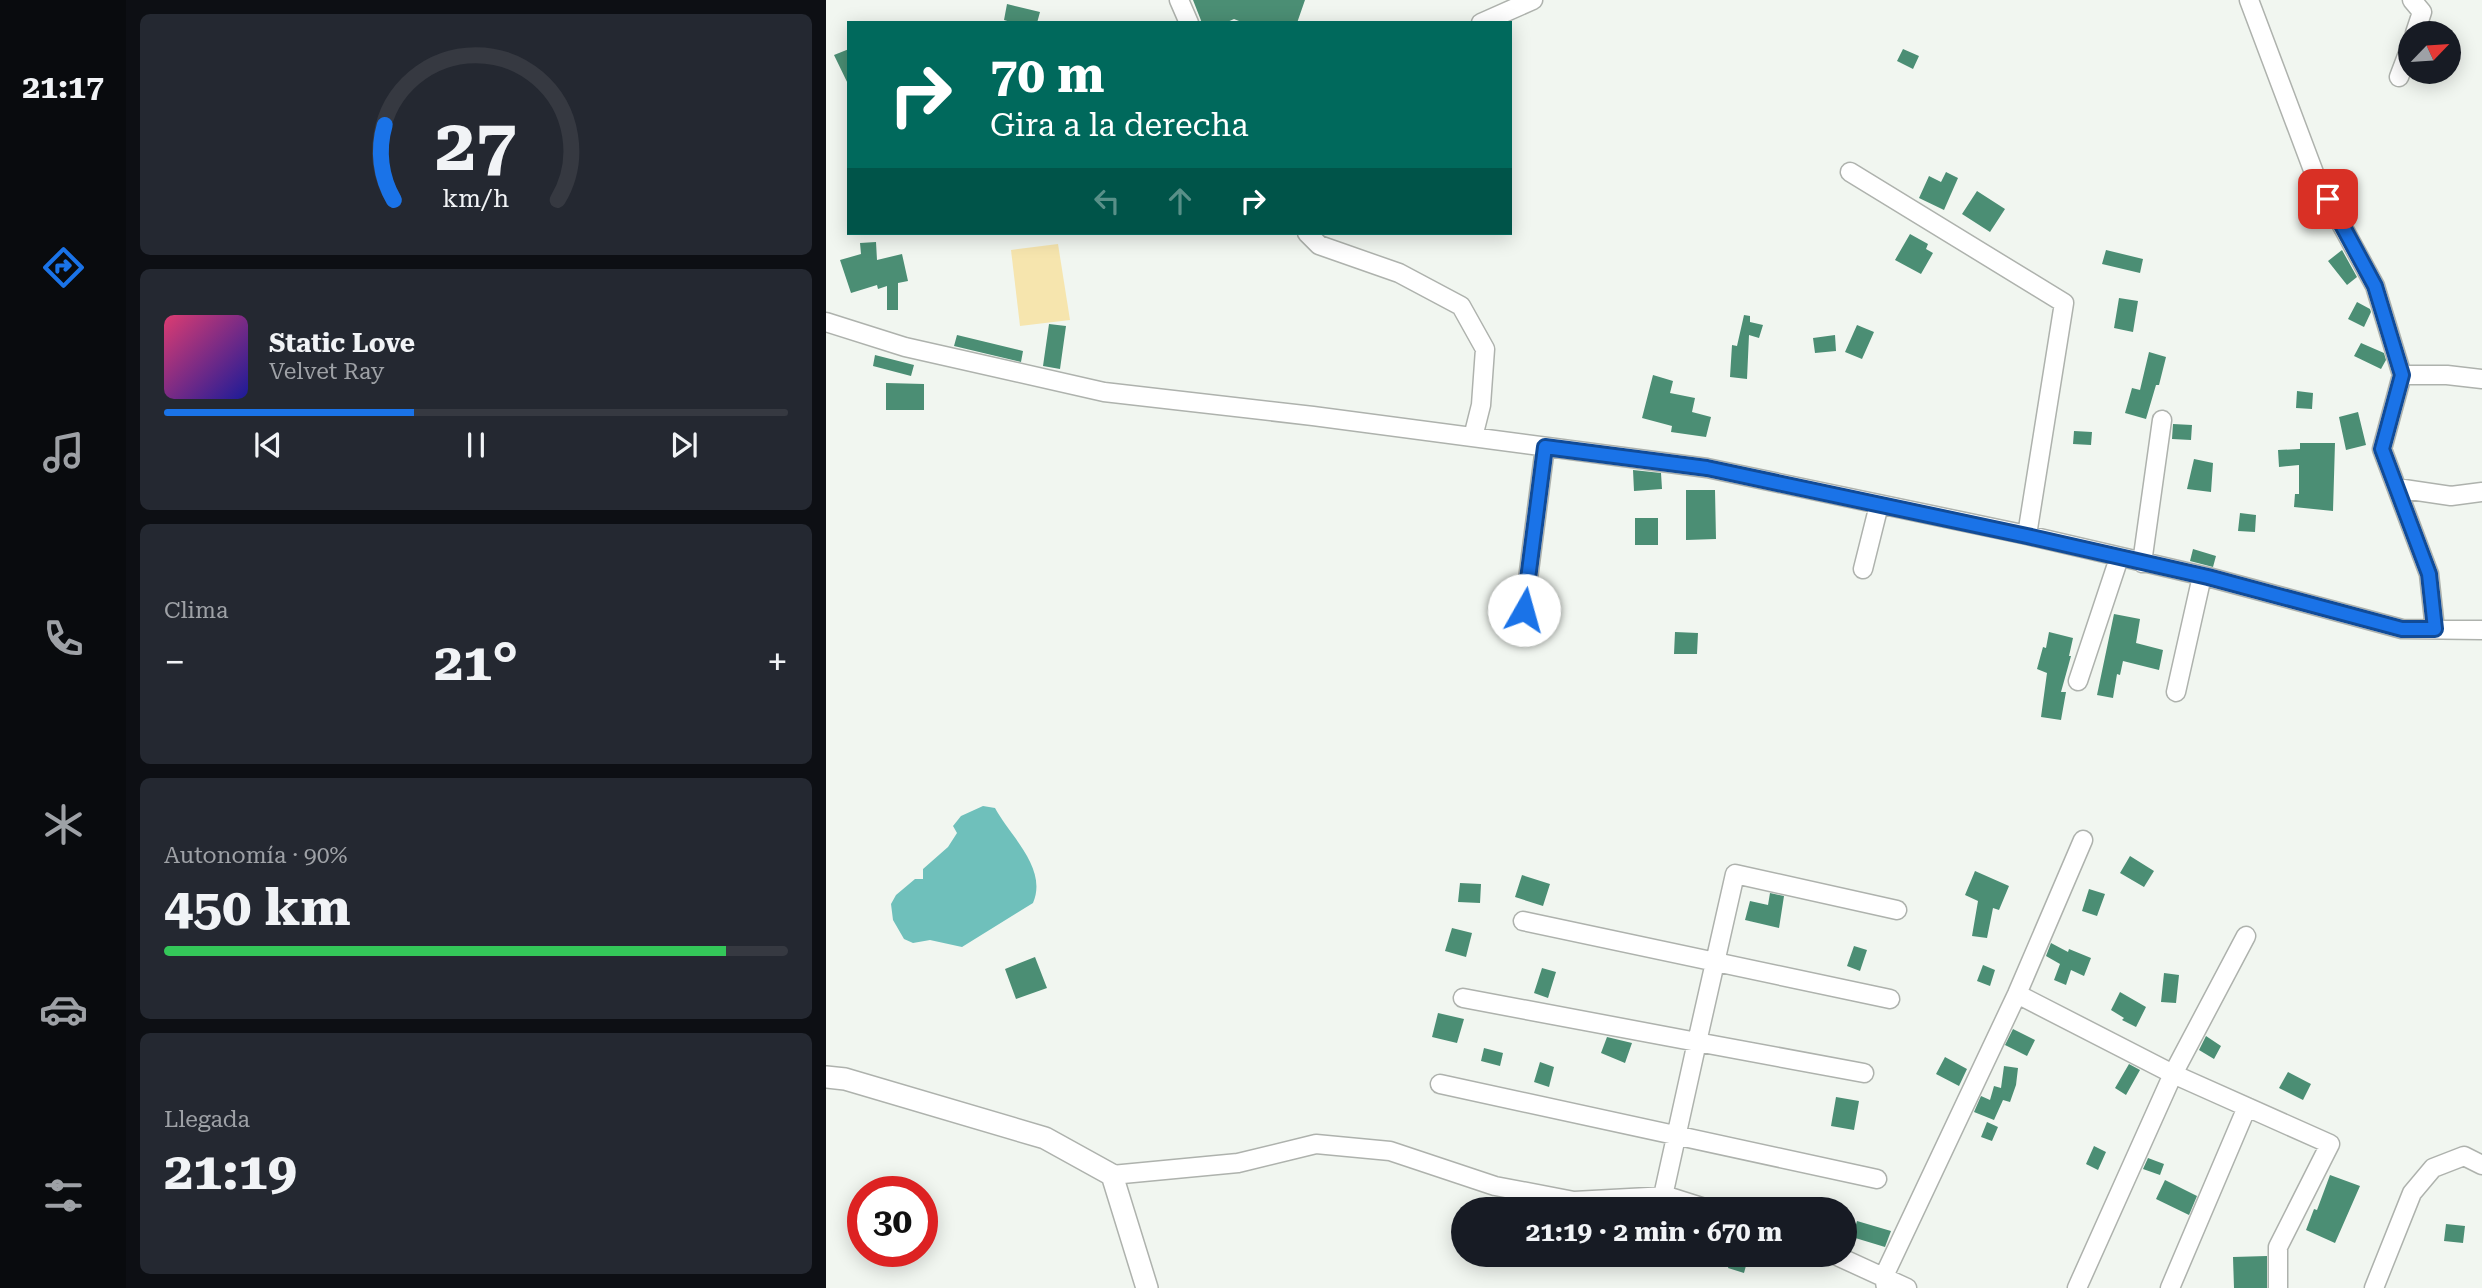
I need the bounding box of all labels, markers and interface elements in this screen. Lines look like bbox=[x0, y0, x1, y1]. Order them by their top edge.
north arrow bbox=[2398, 21, 2460, 84]
map controls bbox=[2398, 21, 2461, 84]
text: 70 m bbox=[990, 47, 1105, 104]
icon: right bbox=[875, 49, 966, 140]
text: 21:17 bbox=[22, 68, 104, 106]
text: 27 bbox=[435, 104, 517, 189]
text: Gira a la derecha bbox=[990, 106, 1249, 144]
pin bbox=[2298, 169, 2358, 229]
icon: arrive bbox=[2309, 180, 2347, 218]
icon: left bbox=[1088, 182, 1126, 220]
icon: ahead bbox=[1161, 182, 1199, 220]
icon: right bbox=[1234, 182, 1272, 220]
text: km/h bbox=[443, 184, 509, 213]
icon: directions bbox=[39, 243, 88, 292]
text: Static Love bbox=[269, 328, 415, 358]
text: Velvet Ray bbox=[269, 358, 384, 385]
icon: previous bbox=[249, 426, 287, 464]
icon: pause bbox=[457, 426, 495, 464]
icon: next bbox=[665, 426, 703, 464]
icon: music bbox=[39, 428, 88, 477]
position arrow bbox=[1487, 573, 1561, 647]
text: Clima bbox=[164, 597, 228, 624]
icon: phone bbox=[39, 614, 88, 663]
text: 21° bbox=[434, 632, 518, 693]
text: − bbox=[164, 640, 185, 684]
text: + bbox=[767, 640, 788, 684]
icon: climate bbox=[39, 800, 88, 849]
text: Autonomía · 90% bbox=[164, 842, 348, 869]
text: 450 km bbox=[164, 877, 351, 938]
icon: car bbox=[39, 985, 88, 1034]
text: Llegada bbox=[164, 1106, 250, 1133]
text: 21:19 bbox=[164, 1141, 297, 1202]
icon: filters bbox=[39, 1171, 88, 1220]
speed limit sign: 30 bbox=[847, 1176, 938, 1267]
text: 21:19 · 2 min · 670 m bbox=[1526, 1217, 1782, 1247]

